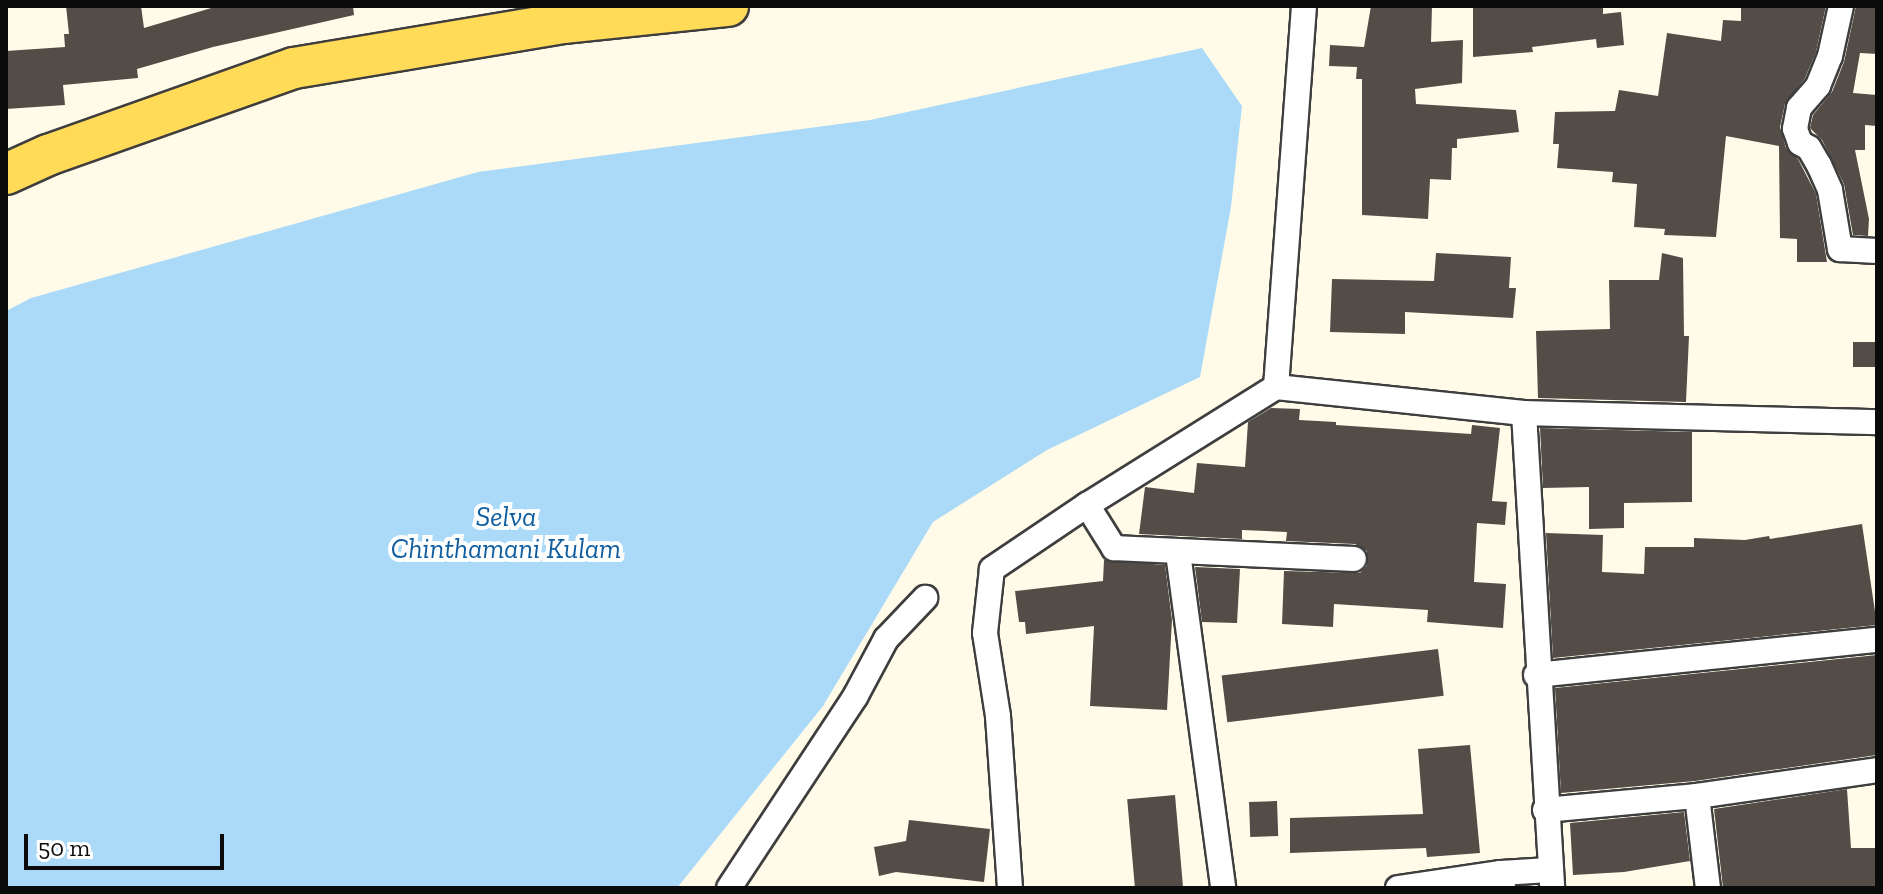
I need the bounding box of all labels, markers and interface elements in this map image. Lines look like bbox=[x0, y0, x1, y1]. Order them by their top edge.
water label: Selva Chinthamani Kulam bbox=[391, 500, 621, 566]
scale bar bbox=[28, 818, 228, 868]
text: 50 m bbox=[38, 833, 90, 862]

